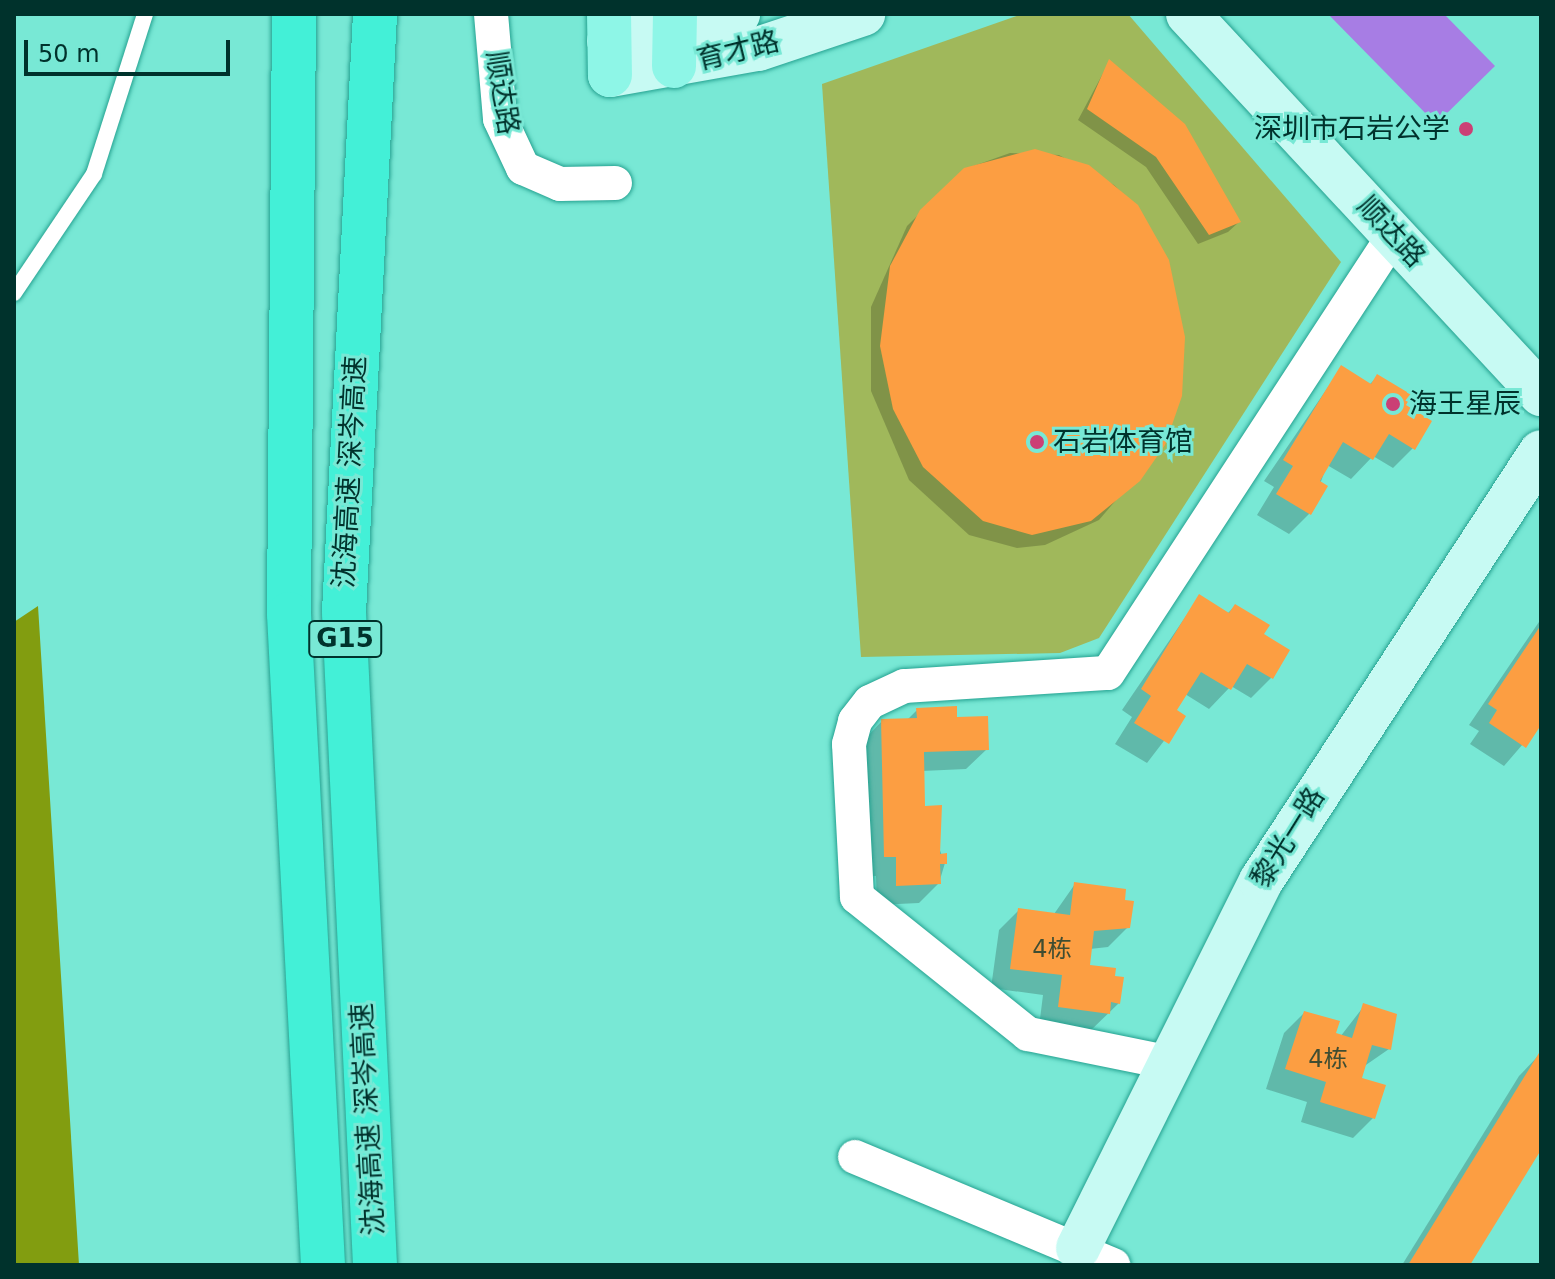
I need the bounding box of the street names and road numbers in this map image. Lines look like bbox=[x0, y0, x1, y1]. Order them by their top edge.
street label: 育才路 bbox=[693, 25, 783, 77]
street label: 顺达路 bbox=[479, 49, 525, 137]
street label: 顺达路 bbox=[1350, 190, 1432, 274]
street label: 沈海高速 深岑高速 bbox=[327, 355, 373, 589]
road number: G15 bbox=[307, 617, 383, 661]
street label: 黎光一路 bbox=[1244, 782, 1332, 894]
street label: 沈海高速 深岑高速 bbox=[345, 1002, 391, 1236]

